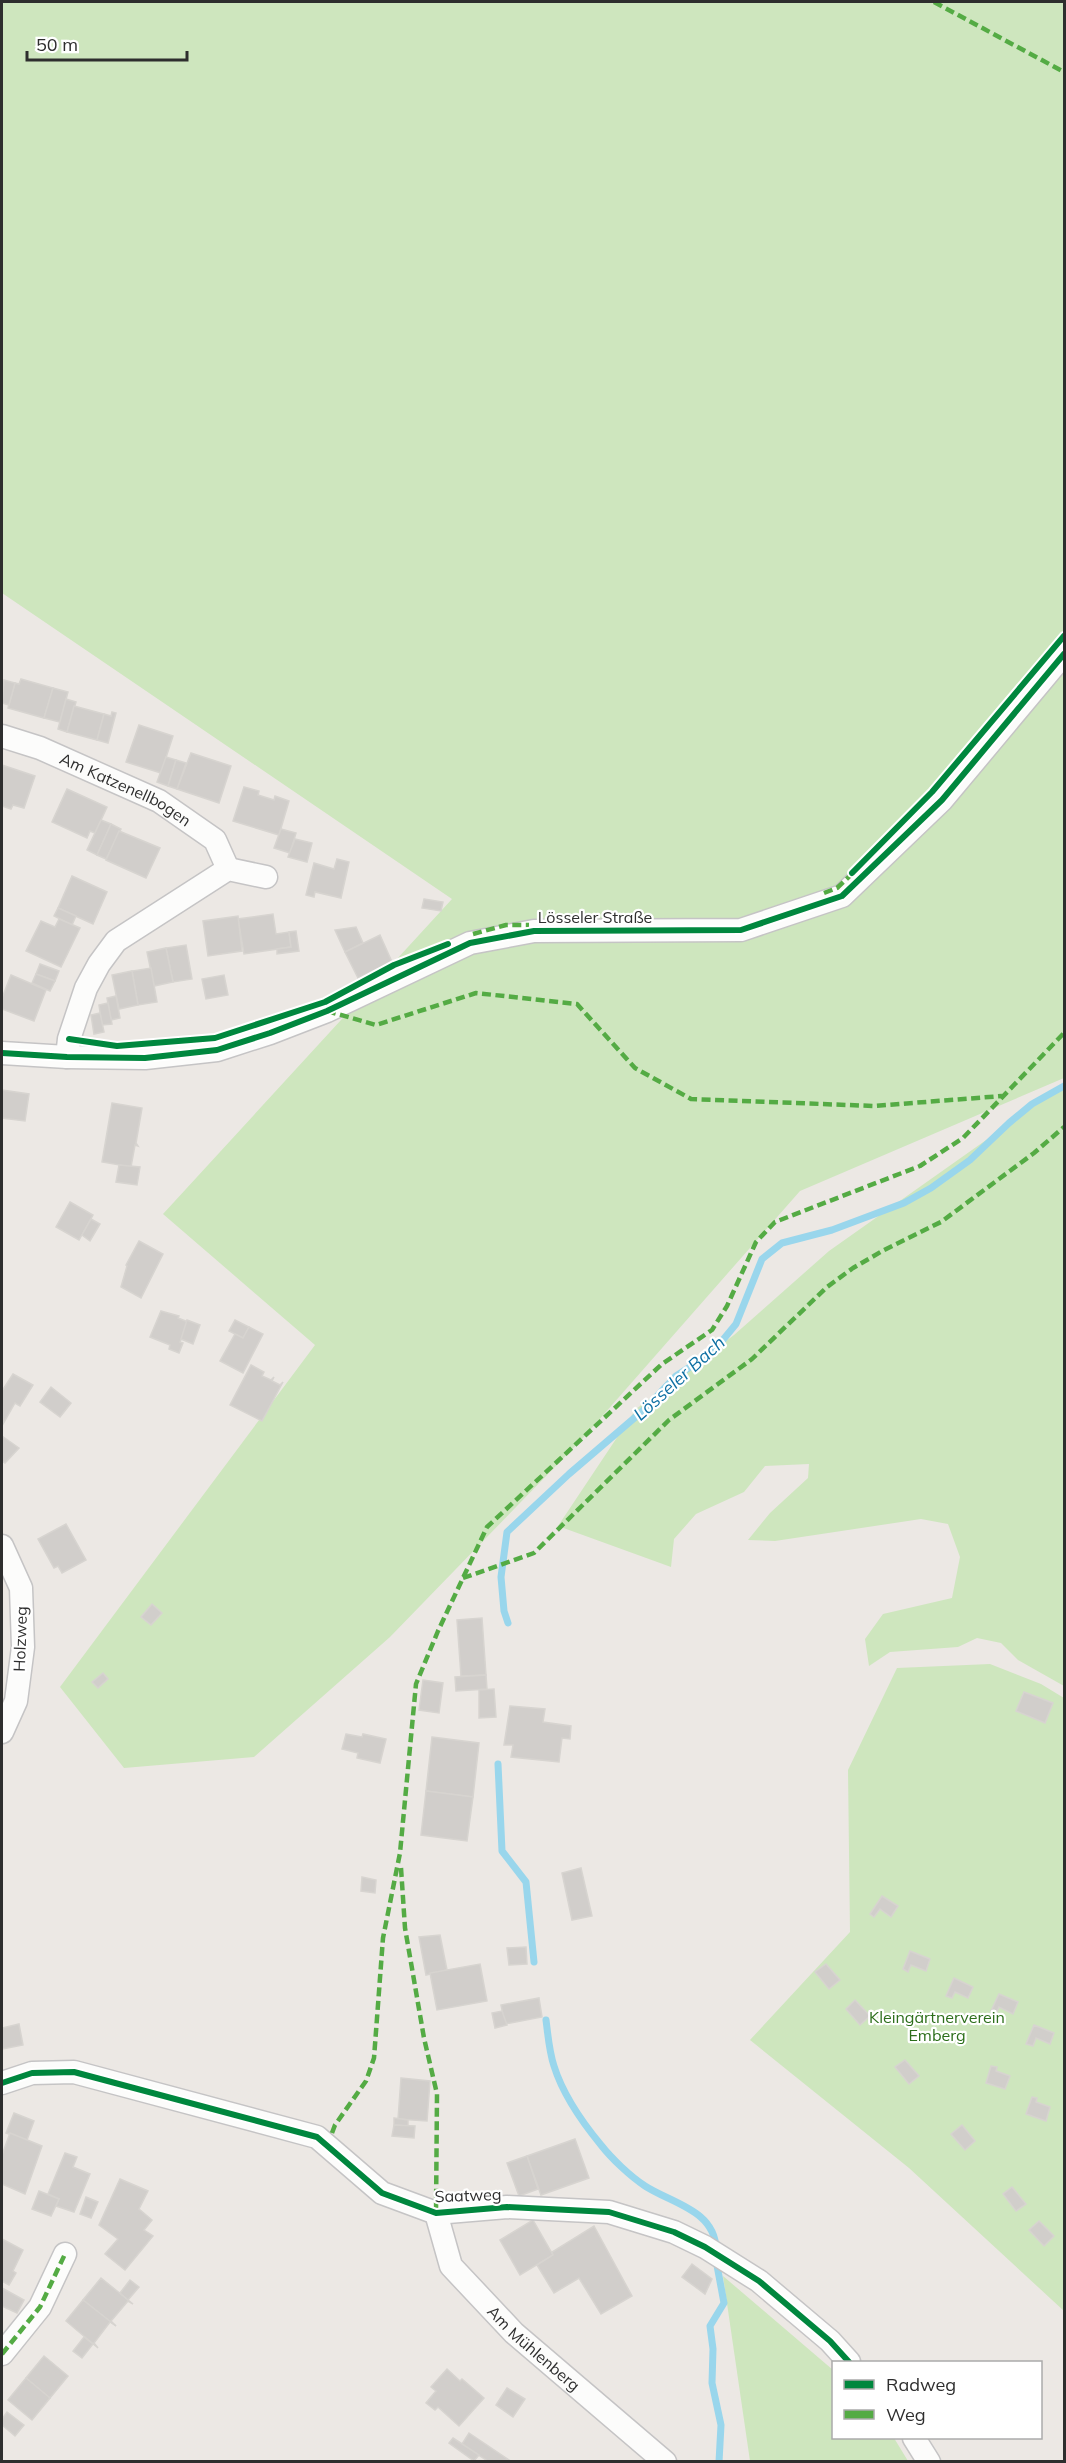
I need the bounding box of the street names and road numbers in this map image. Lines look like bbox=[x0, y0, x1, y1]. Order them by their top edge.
street label: Am Katzenellbogen bbox=[57, 748, 195, 830]
street label: Lösseler Straße bbox=[538, 907, 652, 927]
street label: Holzweg bbox=[9, 1606, 31, 1672]
street label: Saatweg bbox=[434, 2184, 502, 2206]
street label: Am Mühlenberg bbox=[483, 2301, 584, 2395]

